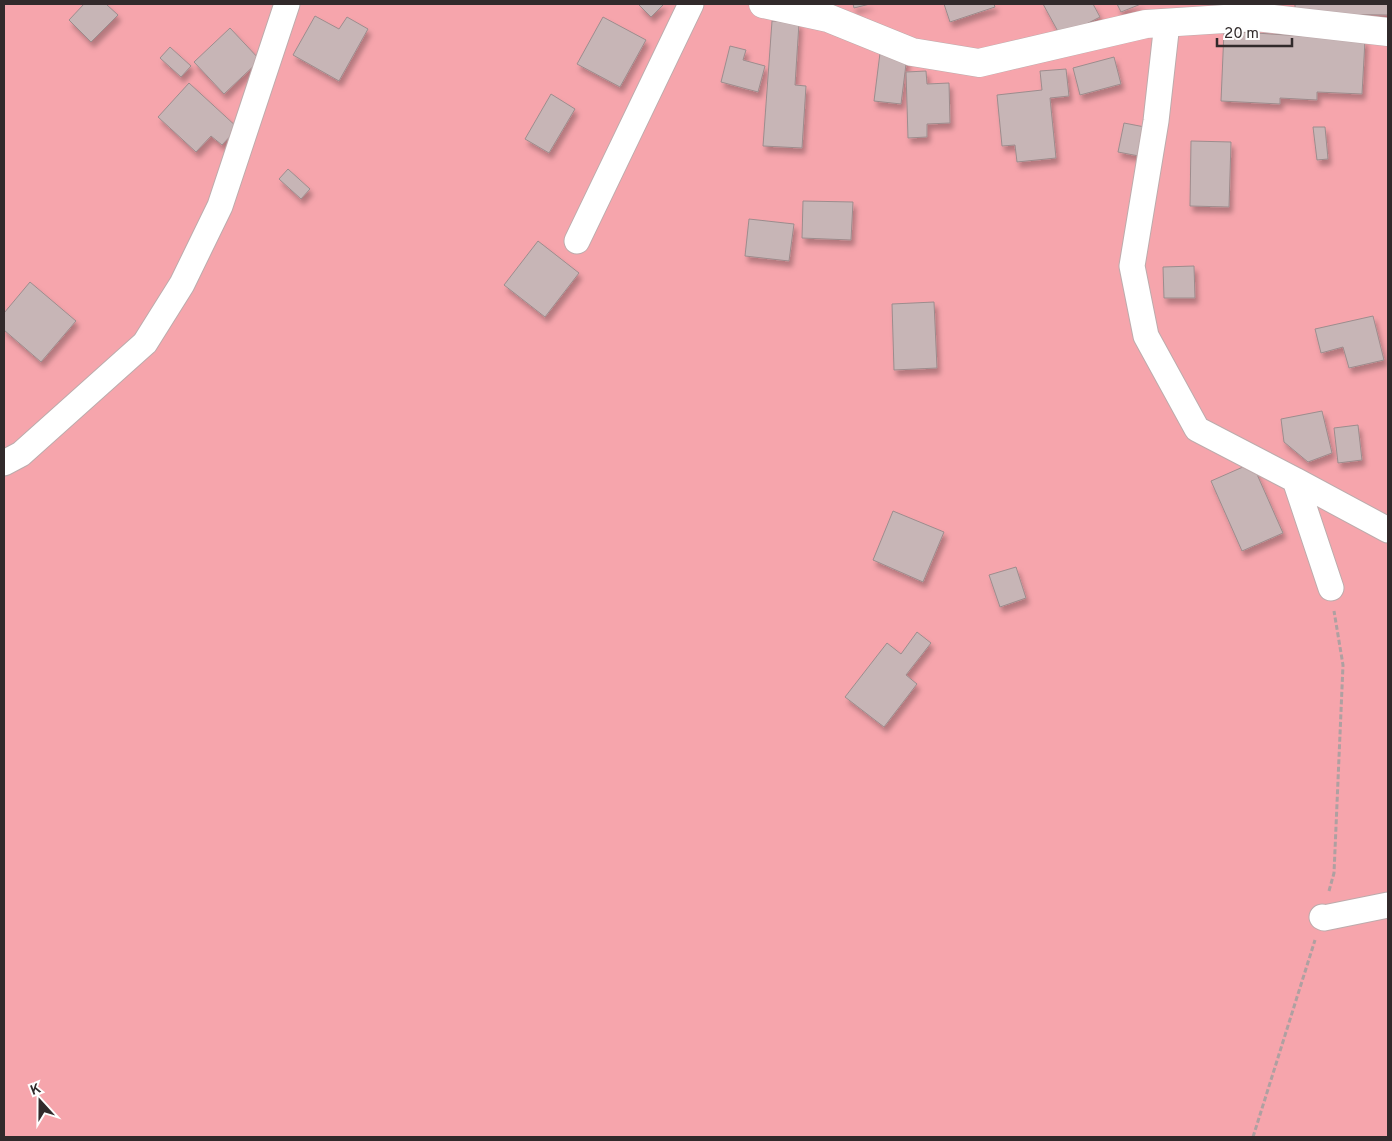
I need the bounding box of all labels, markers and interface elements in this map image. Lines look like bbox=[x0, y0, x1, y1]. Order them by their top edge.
scale bar bbox=[1217, 15, 1292, 47]
text: 20 m bbox=[1224, 25, 1259, 44]
north arrow bbox=[15, 1076, 65, 1126]
text: K bbox=[28, 1081, 44, 1100]

